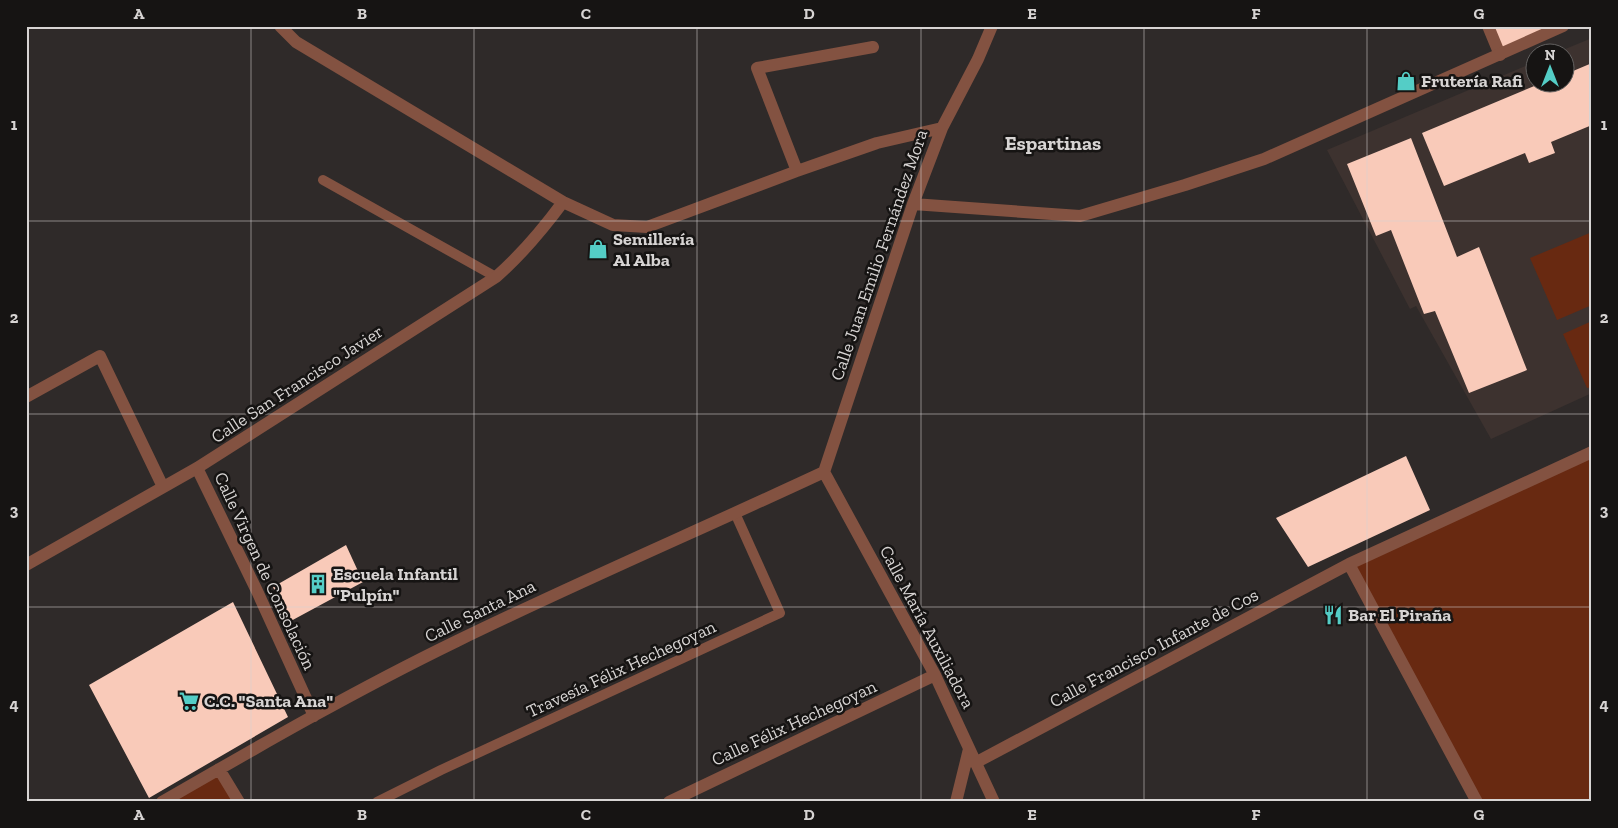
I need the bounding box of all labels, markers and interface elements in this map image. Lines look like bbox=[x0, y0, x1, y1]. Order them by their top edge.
text: A bbox=[134, 4, 145, 23]
text: B bbox=[357, 4, 367, 23]
text: C bbox=[581, 4, 591, 23]
text: D bbox=[803, 4, 815, 23]
text: E bbox=[1027, 4, 1037, 23]
text: F bbox=[1251, 4, 1261, 23]
text: G bbox=[1474, 4, 1485, 23]
north arrow bbox=[1526, 42, 1576, 92]
text: N bbox=[1545, 47, 1556, 64]
shop icon: Frutería Rafi bbox=[1395, 70, 1417, 92]
place label: Frutería Rafi bbox=[1421, 70, 1523, 92]
text: 1 bbox=[11, 115, 18, 134]
text: 1 bbox=[1601, 115, 1608, 134]
street label: Calle Juan Emilio Fernández Mora bbox=[826, 126, 933, 383]
district label: Espartinas bbox=[1005, 131, 1101, 155]
place label: Semillería Al Alba bbox=[613, 228, 694, 271]
shop icon: Semillería Al Alba bbox=[587, 238, 609, 260]
text: 2 bbox=[10, 308, 19, 327]
text: 2 bbox=[1600, 308, 1609, 327]
street label: Calle San Francisco Javier bbox=[207, 320, 387, 448]
street label: Calle Virgen de Consolación bbox=[209, 469, 321, 674]
text: 3 bbox=[10, 501, 19, 520]
text: 3 bbox=[1600, 501, 1609, 520]
street label: Calle María Auxiliadora bbox=[875, 542, 979, 712]
place label: Escuela Infantil "Pulpín" bbox=[333, 563, 458, 606]
building icon: Escuela Infantil "Pulpín" bbox=[307, 573, 329, 595]
street label: Calle Santa Ana bbox=[421, 575, 539, 647]
street label: Calle Francisco Infante de Cos bbox=[1046, 583, 1262, 712]
restaurant icon: Bar El Piraña bbox=[1322, 604, 1344, 626]
place label: Bar El Piraña bbox=[1348, 604, 1451, 626]
street label: Travesía Félix Hechegoyan bbox=[523, 615, 720, 723]
street label: Calle Félix Hechegoyan bbox=[708, 675, 881, 771]
supermarket icon: C.C. "Santa Ana" bbox=[178, 690, 200, 712]
place label: C.C. "Santa Ana" bbox=[204, 690, 333, 712]
text: 4 bbox=[9, 695, 19, 714]
text: 4 bbox=[1599, 695, 1609, 714]
text: A bbox=[134, 805, 145, 824]
text: B bbox=[357, 805, 367, 824]
text: C bbox=[581, 805, 591, 824]
text: D bbox=[803, 805, 815, 824]
text: E bbox=[1027, 805, 1037, 824]
text: F bbox=[1251, 805, 1261, 824]
text: G bbox=[1474, 805, 1485, 824]

